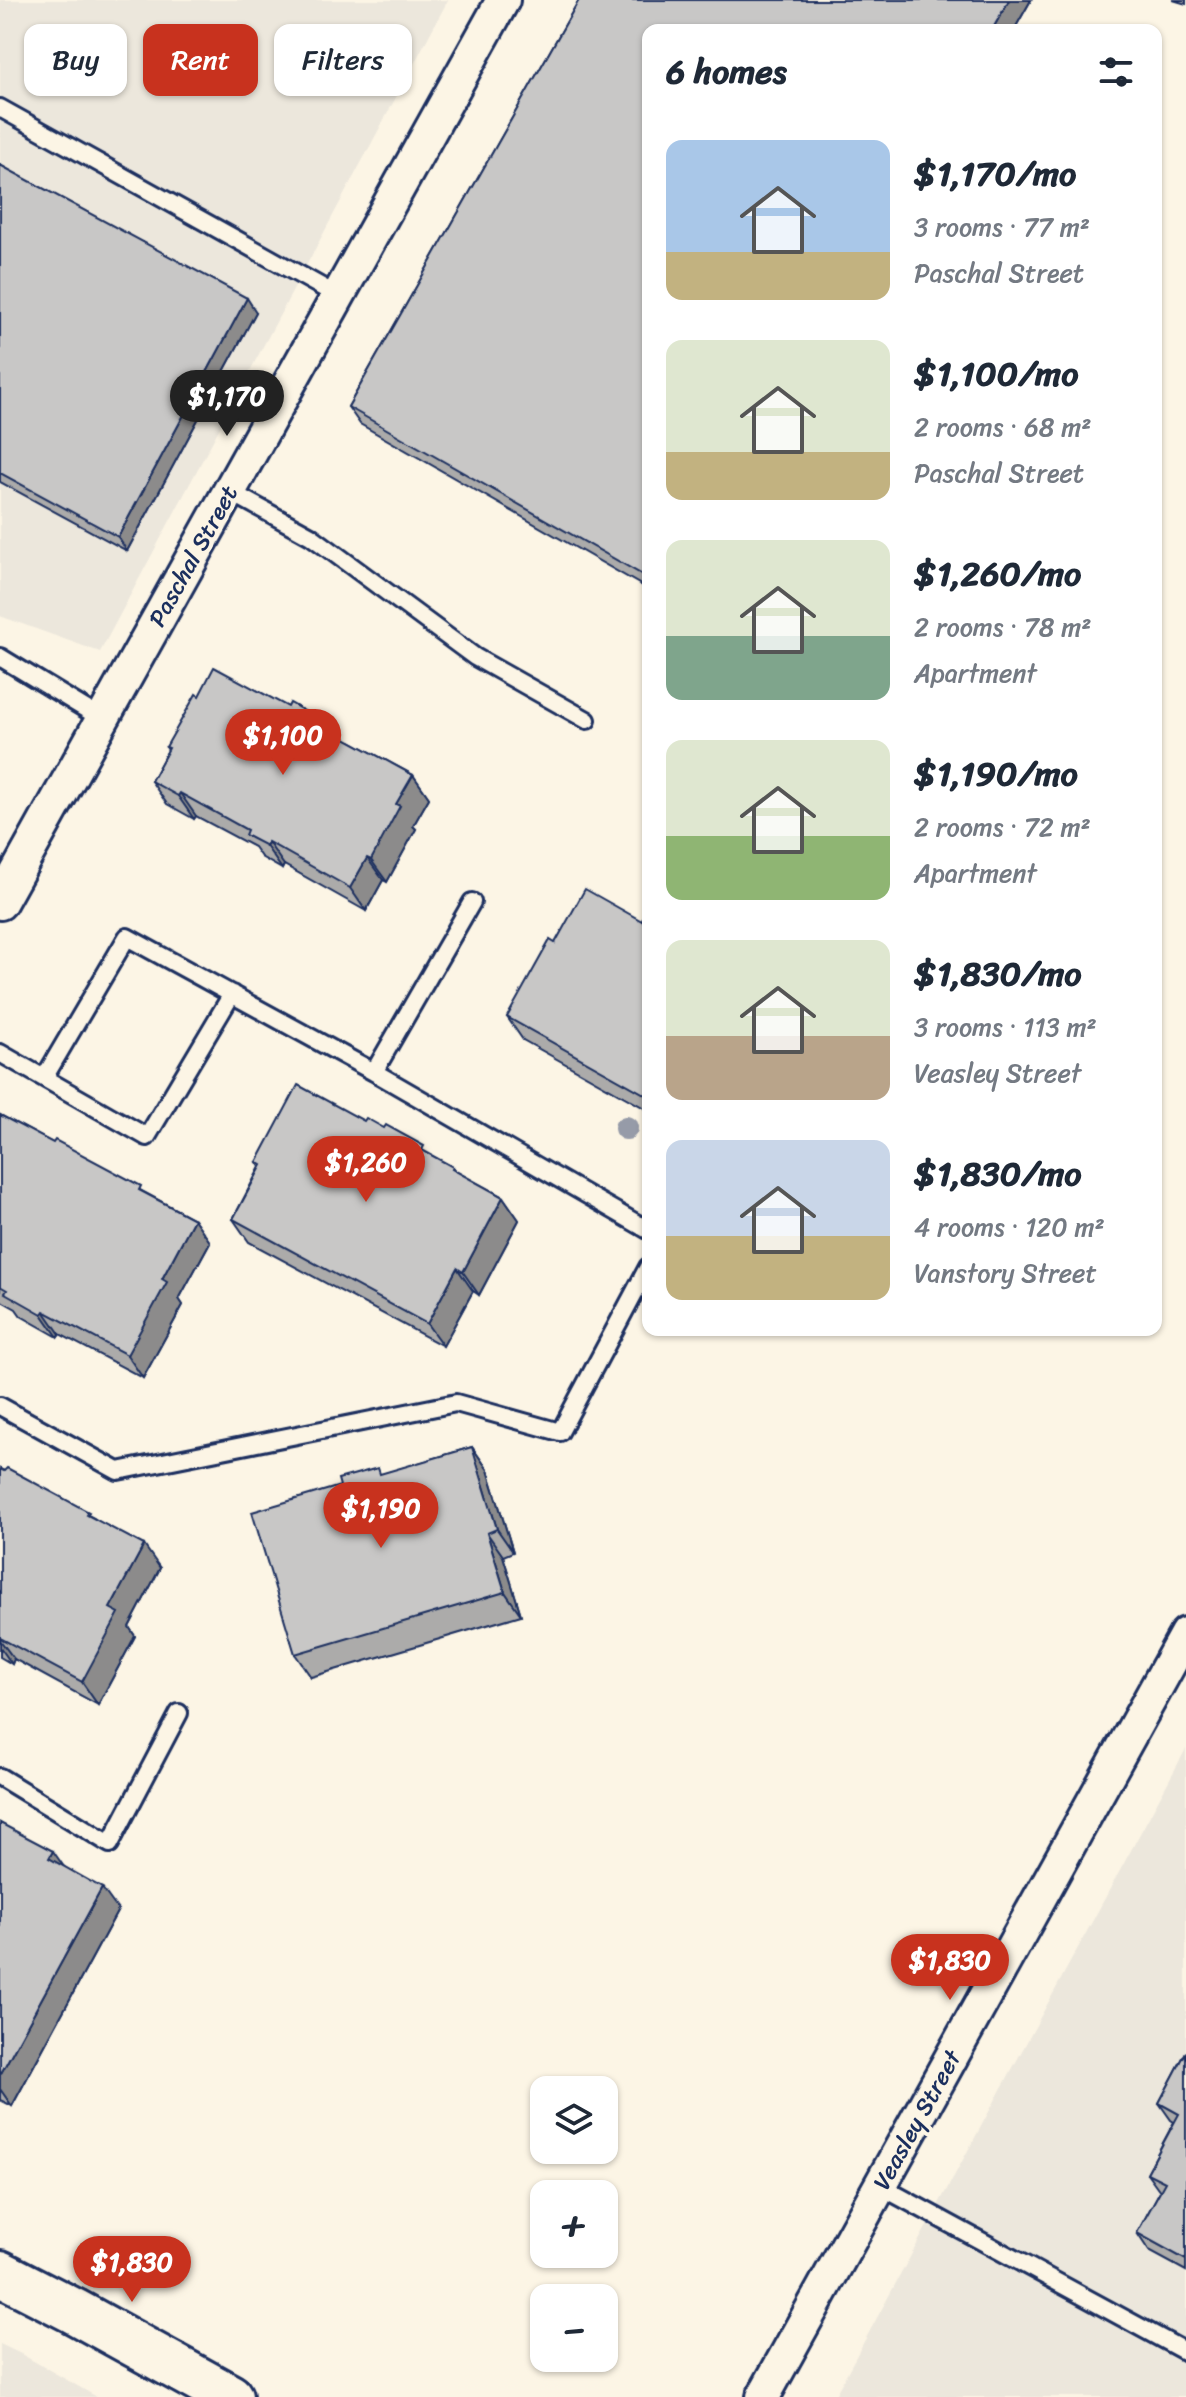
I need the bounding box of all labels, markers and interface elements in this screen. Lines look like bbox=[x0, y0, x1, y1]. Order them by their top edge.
chip: Buy bbox=[24, 24, 127, 96]
chip: Rent bbox=[143, 24, 258, 96]
chip: Filters bbox=[274, 24, 412, 96]
text: 6 homes bbox=[666, 42, 787, 102]
icon: filters bbox=[1094, 50, 1138, 94]
text: $1,170/mo bbox=[914, 144, 1076, 204]
icon: home bbox=[730, 172, 826, 268]
text: 3 rooms · 77 m² bbox=[914, 204, 1090, 250]
text: Paschal Street bbox=[914, 250, 1084, 296]
text: $1,100/mo bbox=[914, 344, 1078, 404]
pin: $1,170 bbox=[162, 370, 292, 438]
icon: home bbox=[730, 372, 826, 468]
text: $1,170 bbox=[188, 373, 266, 419]
text: 2 rooms · 68 m² bbox=[914, 404, 1091, 450]
text: Paschal Street bbox=[914, 450, 1084, 496]
street label: Paschal Street bbox=[137, 477, 249, 635]
text: $1,260/mo bbox=[914, 544, 1081, 604]
icon: home bbox=[730, 572, 826, 668]
text: 2 rooms · 78 m² bbox=[914, 604, 1091, 650]
text: Apartment bbox=[914, 650, 1037, 696]
pin: $1,100 bbox=[218, 709, 348, 777]
text: $1,100 bbox=[243, 712, 323, 758]
text: $1,190/mo bbox=[914, 744, 1078, 804]
icon: home bbox=[730, 772, 826, 868]
text: 2 rooms · 72 m² bbox=[914, 804, 1091, 850]
text: Apartment bbox=[914, 850, 1037, 896]
text: $1,830/mo bbox=[914, 944, 1082, 1004]
icon: home bbox=[730, 972, 826, 1068]
text: 3 rooms · 113 m² bbox=[914, 1004, 1097, 1050]
text: Veasley Street bbox=[914, 1050, 1081, 1096]
pin: $1,260 bbox=[301, 1136, 431, 1204]
text: $1,260 bbox=[325, 1139, 407, 1185]
text: $1,830/mo bbox=[914, 1144, 1082, 1204]
icon: home bbox=[730, 1172, 826, 1268]
text: 4 rooms · 120 m² bbox=[914, 1204, 1105, 1250]
text: Vanstory Street bbox=[914, 1250, 1097, 1296]
pin: $1,190 bbox=[316, 1482, 446, 1550]
text: $1,190 bbox=[341, 1485, 421, 1531]
pin: $1,830 bbox=[885, 1934, 1015, 2002]
text: $1,830 bbox=[909, 1937, 991, 1983]
street label: Veasley Street bbox=[861, 2041, 973, 2198]
map controls bbox=[530, 2076, 618, 2372]
button: layers bbox=[530, 2076, 618, 2164]
button: + bbox=[530, 2180, 618, 2268]
pin: $1,830 bbox=[67, 2236, 197, 2304]
text: $1,830 bbox=[91, 2239, 173, 2285]
button: − bbox=[530, 2284, 618, 2372]

